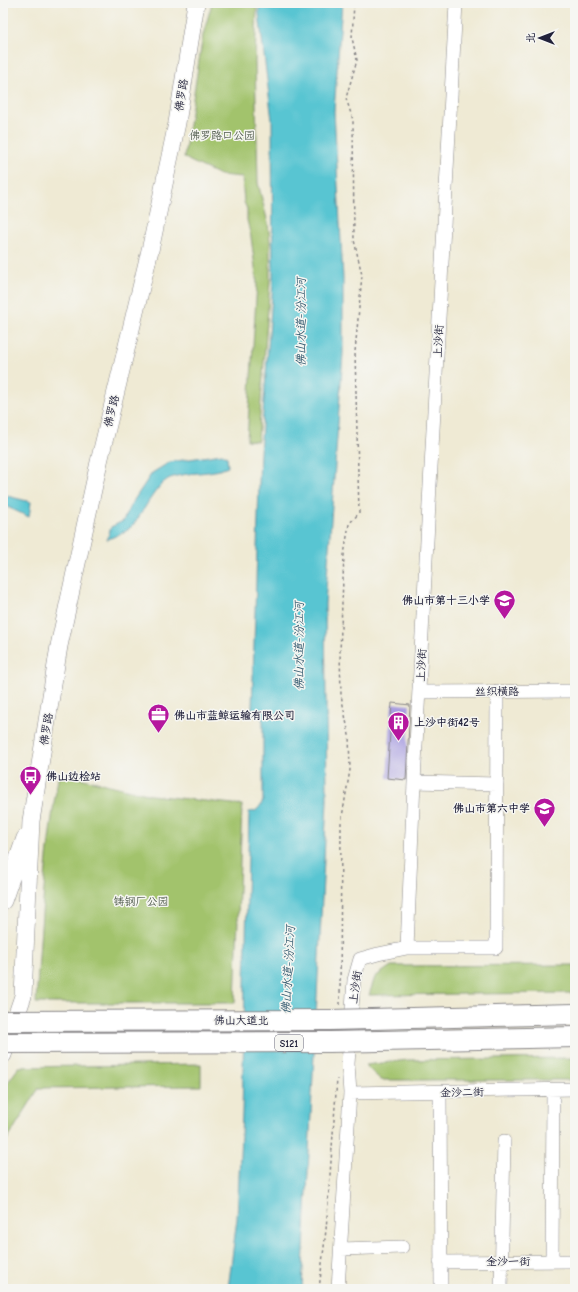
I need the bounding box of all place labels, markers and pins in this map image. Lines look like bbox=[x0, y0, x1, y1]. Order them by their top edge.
school or university icon: 佛山市第十三小学 bbox=[492, 587, 518, 620]
place label: 佛山市第十三小学 bbox=[402, 594, 490, 607]
office icon: 佛山市蓝鲸运输有限公司 bbox=[146, 702, 172, 735]
place label: 佛山市蓝鲸运输有限公司 bbox=[174, 709, 295, 722]
building icon: 上沙中街42号 bbox=[386, 709, 412, 742]
place label: 上沙中街42号 bbox=[414, 716, 480, 729]
bus stop icon: 佛山边检站 bbox=[17, 763, 43, 796]
place label: 佛山边检站 bbox=[46, 770, 101, 783]
school or university icon: 佛山市第六中学 bbox=[532, 795, 558, 828]
place label: 佛山市第六中学 bbox=[453, 802, 530, 815]

